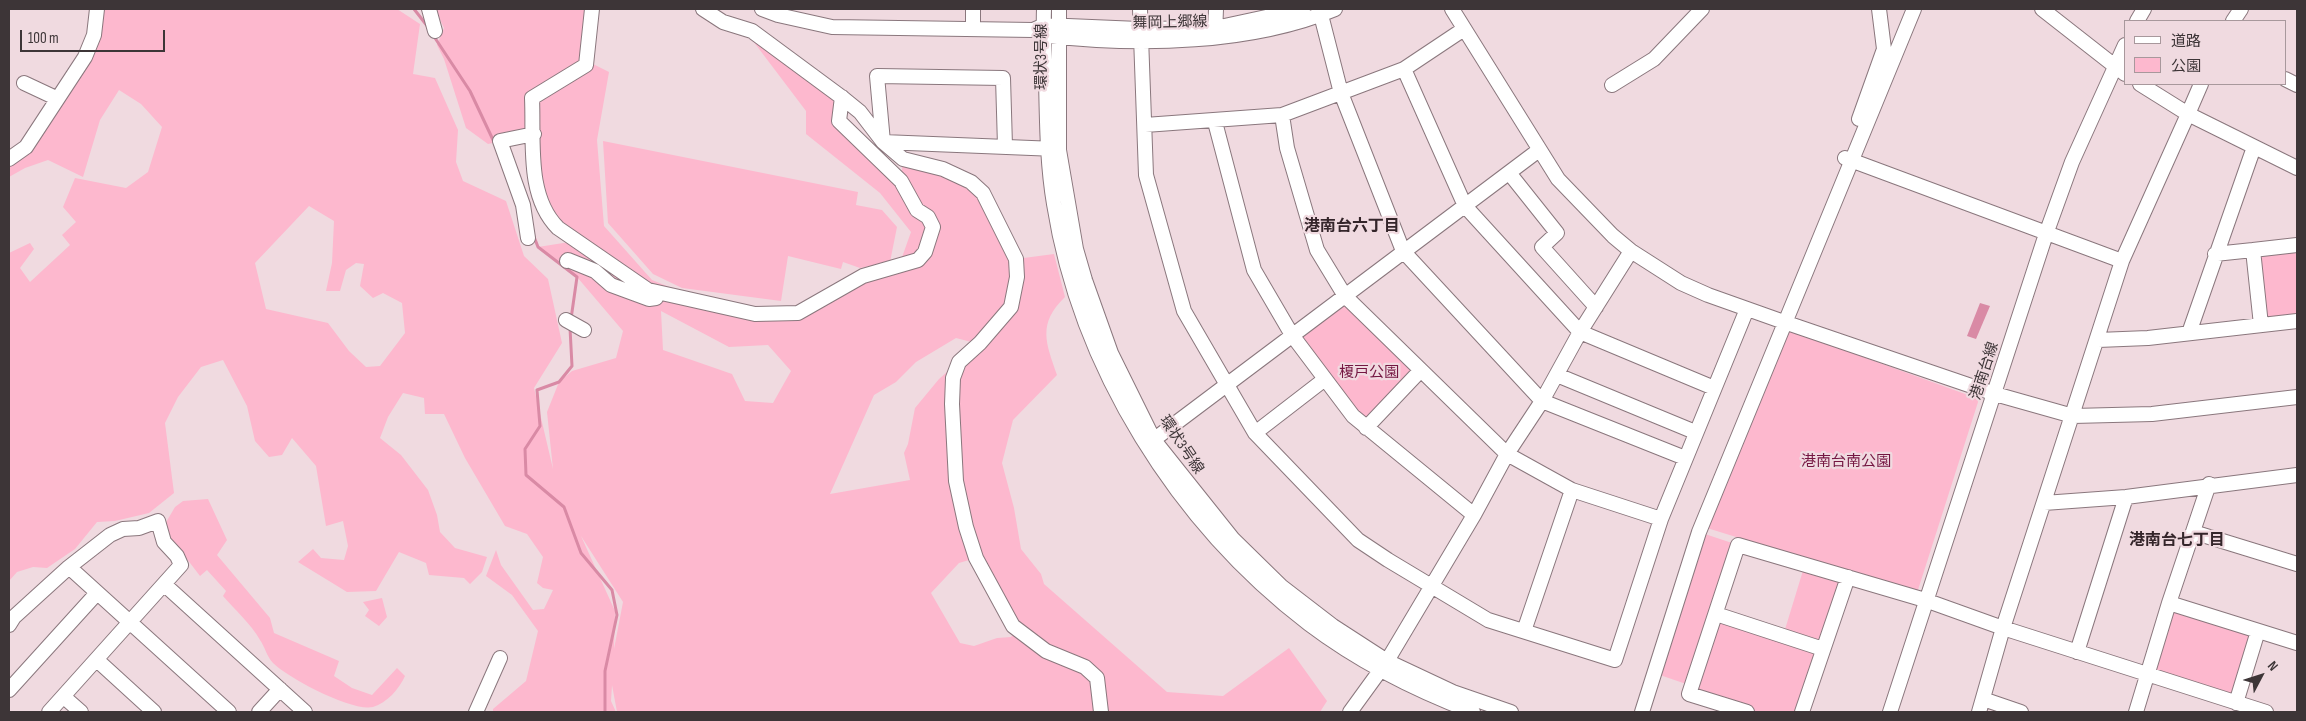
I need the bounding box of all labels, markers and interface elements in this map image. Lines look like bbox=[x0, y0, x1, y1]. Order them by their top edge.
street label: 舞岡上郷線 bbox=[1132, 13, 1208, 33]
scale bar bbox=[22, 20, 168, 52]
legend bbox=[2124, 20, 2286, 85]
street label: 環状3号線 bbox=[1033, 24, 1051, 90]
text: 100 m bbox=[28, 29, 59, 48]
text: 道路 bbox=[2171, 32, 2201, 51]
text: 公園 bbox=[2171, 57, 2201, 76]
district label: 港南台六丁目 bbox=[1304, 217, 1400, 237]
street label: 港南台線 bbox=[1967, 340, 2003, 402]
park label: 榎戸公園 bbox=[1339, 364, 1399, 382]
street label: 環状3号線 bbox=[1155, 412, 1207, 478]
park label: 港南台南公園 bbox=[1801, 453, 1891, 471]
district label: 港南台七丁目 bbox=[2129, 531, 2225, 551]
north arrow bbox=[2236, 651, 2286, 701]
text: N bbox=[2264, 658, 2282, 674]

